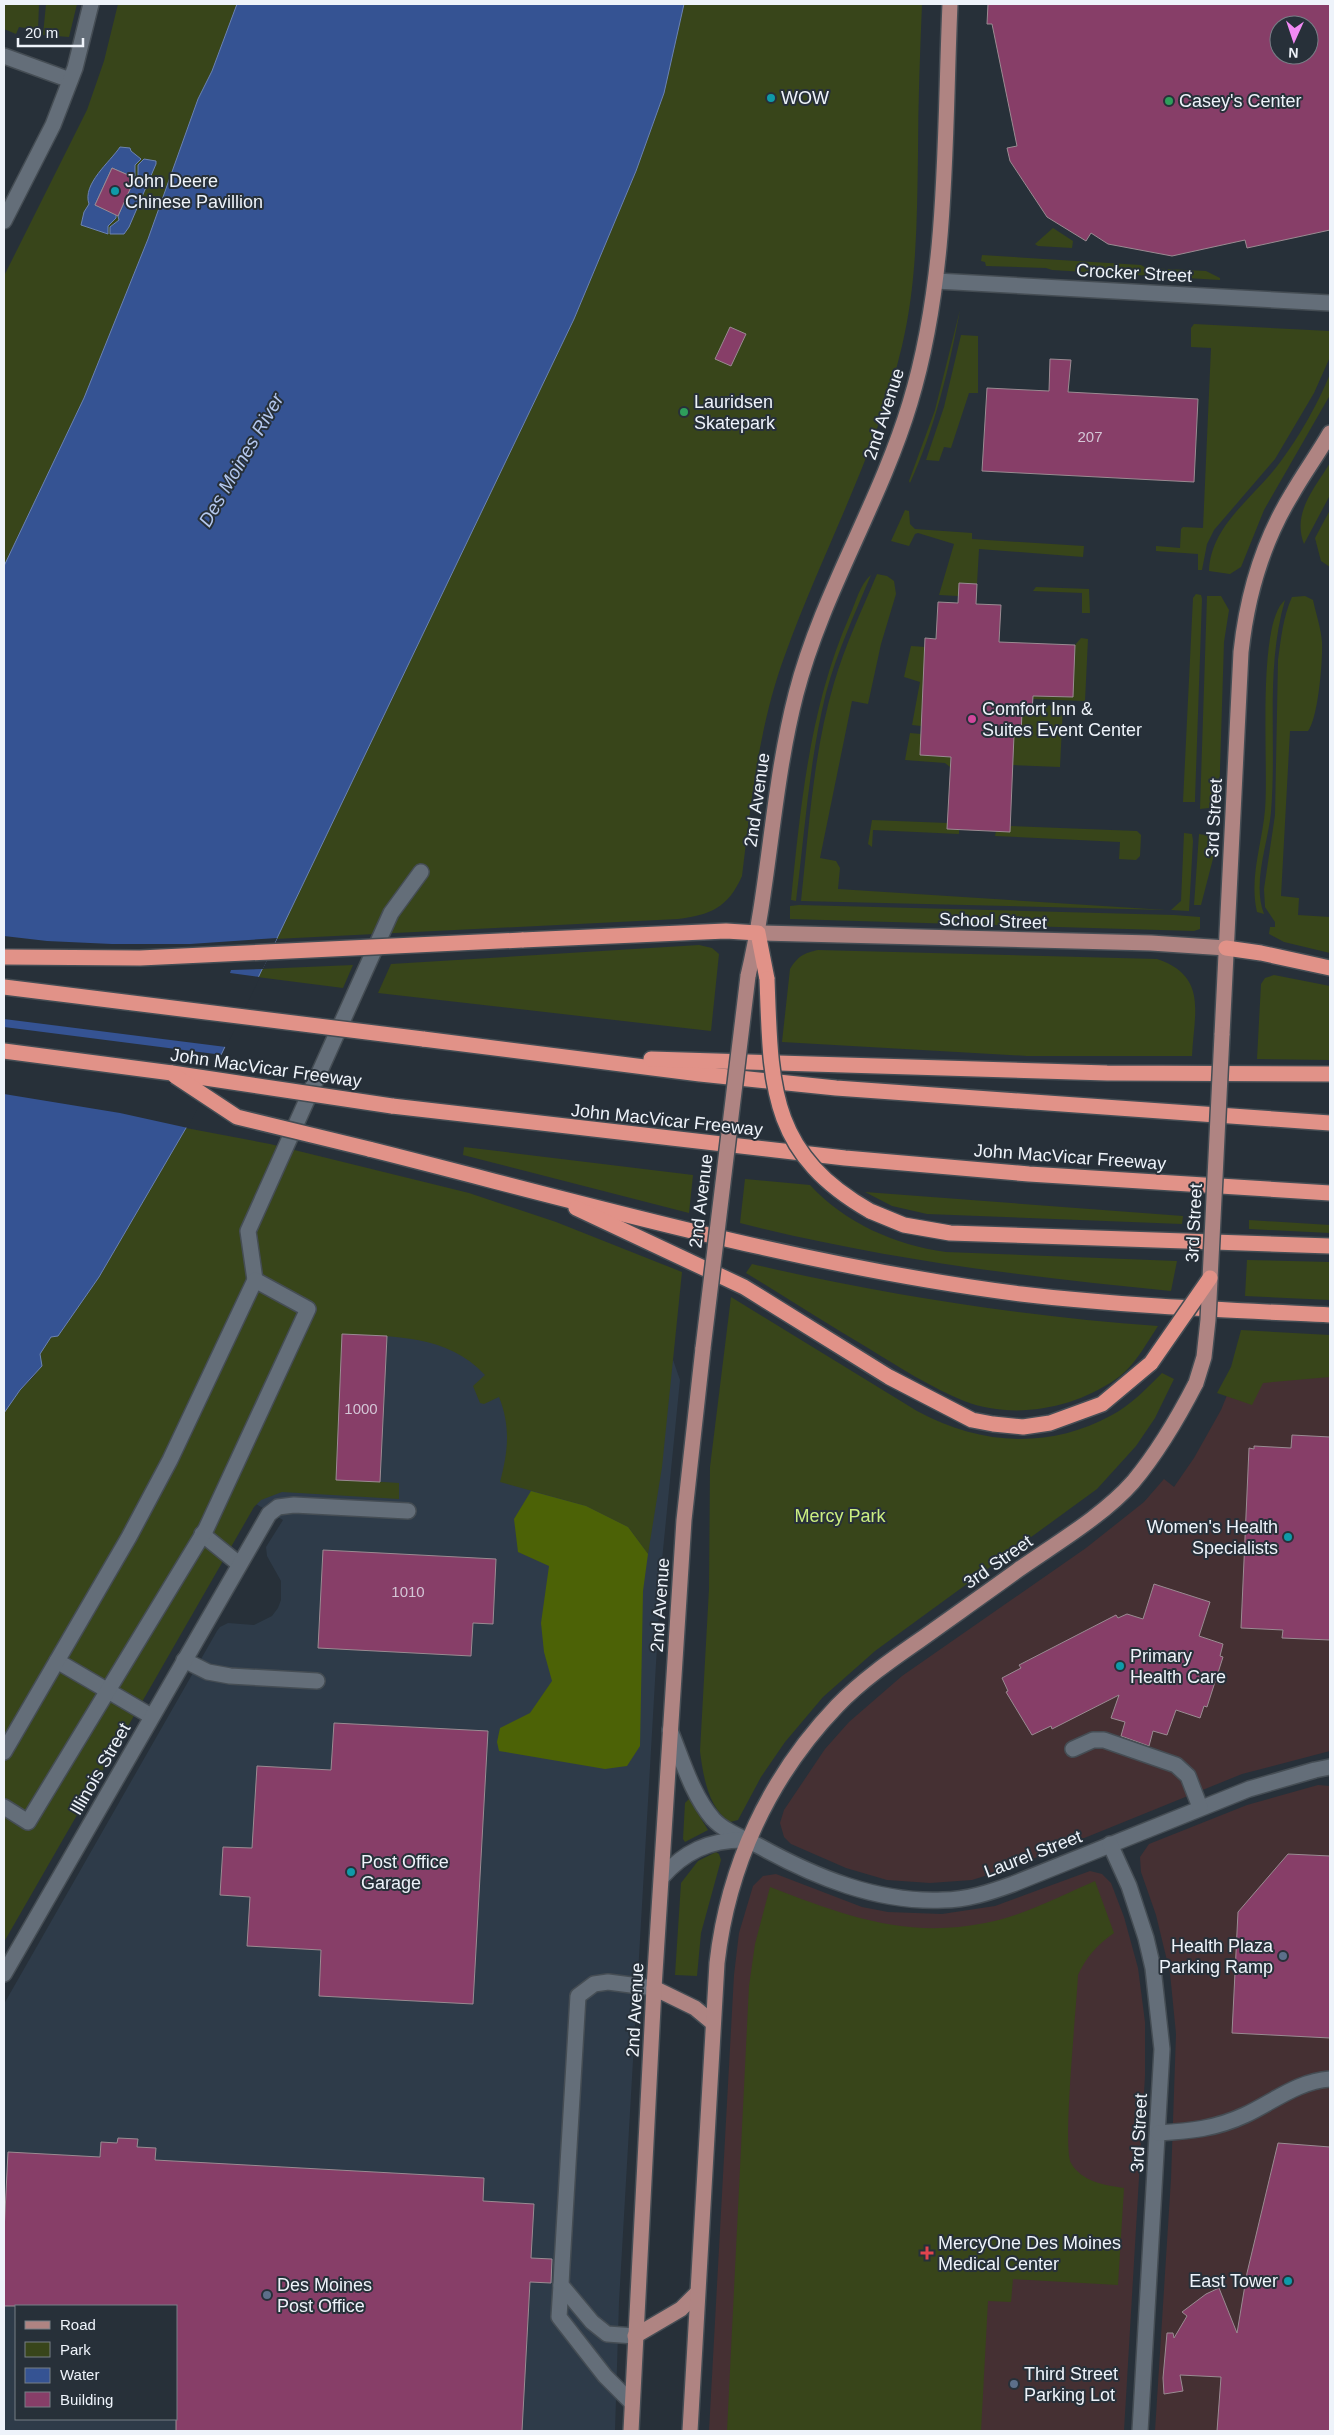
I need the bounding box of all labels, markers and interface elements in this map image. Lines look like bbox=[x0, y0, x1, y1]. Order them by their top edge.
scale bar bbox=[18, 15, 82, 47]
north arrow bbox=[1269, 15, 1319, 65]
text: 20 m bbox=[25, 24, 58, 41]
text: N bbox=[1288, 45, 1299, 61]
place label: WOW bbox=[781, 88, 829, 108]
place label: Casey's Center bbox=[1179, 91, 1301, 111]
marker: WOW bbox=[765, 92, 777, 104]
marker: Casey's Center bbox=[1163, 95, 1175, 107]
place label: John Deere Chinese Pavillion bbox=[125, 171, 263, 212]
marker: John Deere Chinese Pavillion bbox=[109, 185, 121, 197]
street label: Crocker Street bbox=[1076, 260, 1192, 286]
street label: 2nd Avenue bbox=[860, 366, 908, 462]
water label: Des Moines River bbox=[194, 389, 288, 530]
place label: Lauridsen Skatepark bbox=[694, 392, 776, 433]
marker: Lauridsen Skatepark bbox=[678, 406, 690, 418]
house number: 207 bbox=[1077, 428, 1103, 445]
place label: Comfort Inn & Suites Event Center bbox=[982, 699, 1142, 740]
marker: Comfort Inn & Suites Event Center bbox=[966, 713, 978, 725]
street label: 2nd Avenue bbox=[741, 752, 773, 848]
street label: 3rd Street bbox=[1202, 778, 1226, 858]
street label: School Street bbox=[939, 909, 1047, 933]
street label: John MacVicar Freeway bbox=[169, 1045, 363, 1091]
street label: John MacVicar Freeway bbox=[570, 1100, 764, 1140]
street label: John MacVicar Freeway bbox=[973, 1140, 1167, 1174]
street label: 2nd Avenue bbox=[685, 1153, 717, 1249]
street label: 3rd Street bbox=[1182, 1183, 1206, 1263]
house number: 1000 bbox=[344, 1400, 378, 1417]
park label: Mercy Park bbox=[794, 1506, 887, 1526]
place label: Women's Health Specialists bbox=[1147, 1517, 1278, 1558]
street label: 3rd Street bbox=[960, 1531, 1036, 1593]
marker: Women's Health Specialists bbox=[1282, 1531, 1294, 1543]
street label: 2nd Avenue bbox=[647, 1557, 673, 1653]
house number: 1010 bbox=[391, 1583, 425, 1600]
place label: Primary Health Care bbox=[1130, 1646, 1226, 1687]
marker: Primary Health Care bbox=[1114, 1660, 1126, 1672]
street label: Illinois Street bbox=[66, 1719, 134, 1819]
street label: Laurel Street bbox=[981, 1826, 1085, 1882]
place label: Post Office Garage bbox=[361, 1852, 449, 1893]
marker: Post Office Garage bbox=[345, 1866, 357, 1878]
place label: Health Plaza Parking Ramp bbox=[1159, 1936, 1274, 1977]
marker: Health Plaza Parking Ramp bbox=[1277, 1950, 1289, 1962]
street label: 2nd Avenue bbox=[623, 1962, 647, 2058]
street label: 3rd Street bbox=[1127, 2093, 1151, 2173]
place label: MercyOne Des Moines Medical Center bbox=[938, 2233, 1121, 2274]
marker: MercyOne Des Moines Medical Center bbox=[920, 2246, 934, 2260]
place label: East Tower bbox=[1189, 2271, 1278, 2291]
place label: Des Moines Post Office bbox=[277, 2275, 372, 2316]
marker: East Tower bbox=[1282, 2275, 1294, 2287]
marker: Des Moines Post Office bbox=[261, 2289, 273, 2301]
legend bbox=[15, 2305, 178, 2420]
text: Road bbox=[60, 2316, 96, 2333]
text: Park bbox=[60, 2341, 91, 2358]
place label: Third Street Parking Lot bbox=[1024, 2364, 1118, 2405]
text: Water bbox=[60, 2366, 99, 2383]
marker: Third Street Parking Lot bbox=[1008, 2378, 1020, 2390]
text: Building bbox=[60, 2391, 113, 2408]

